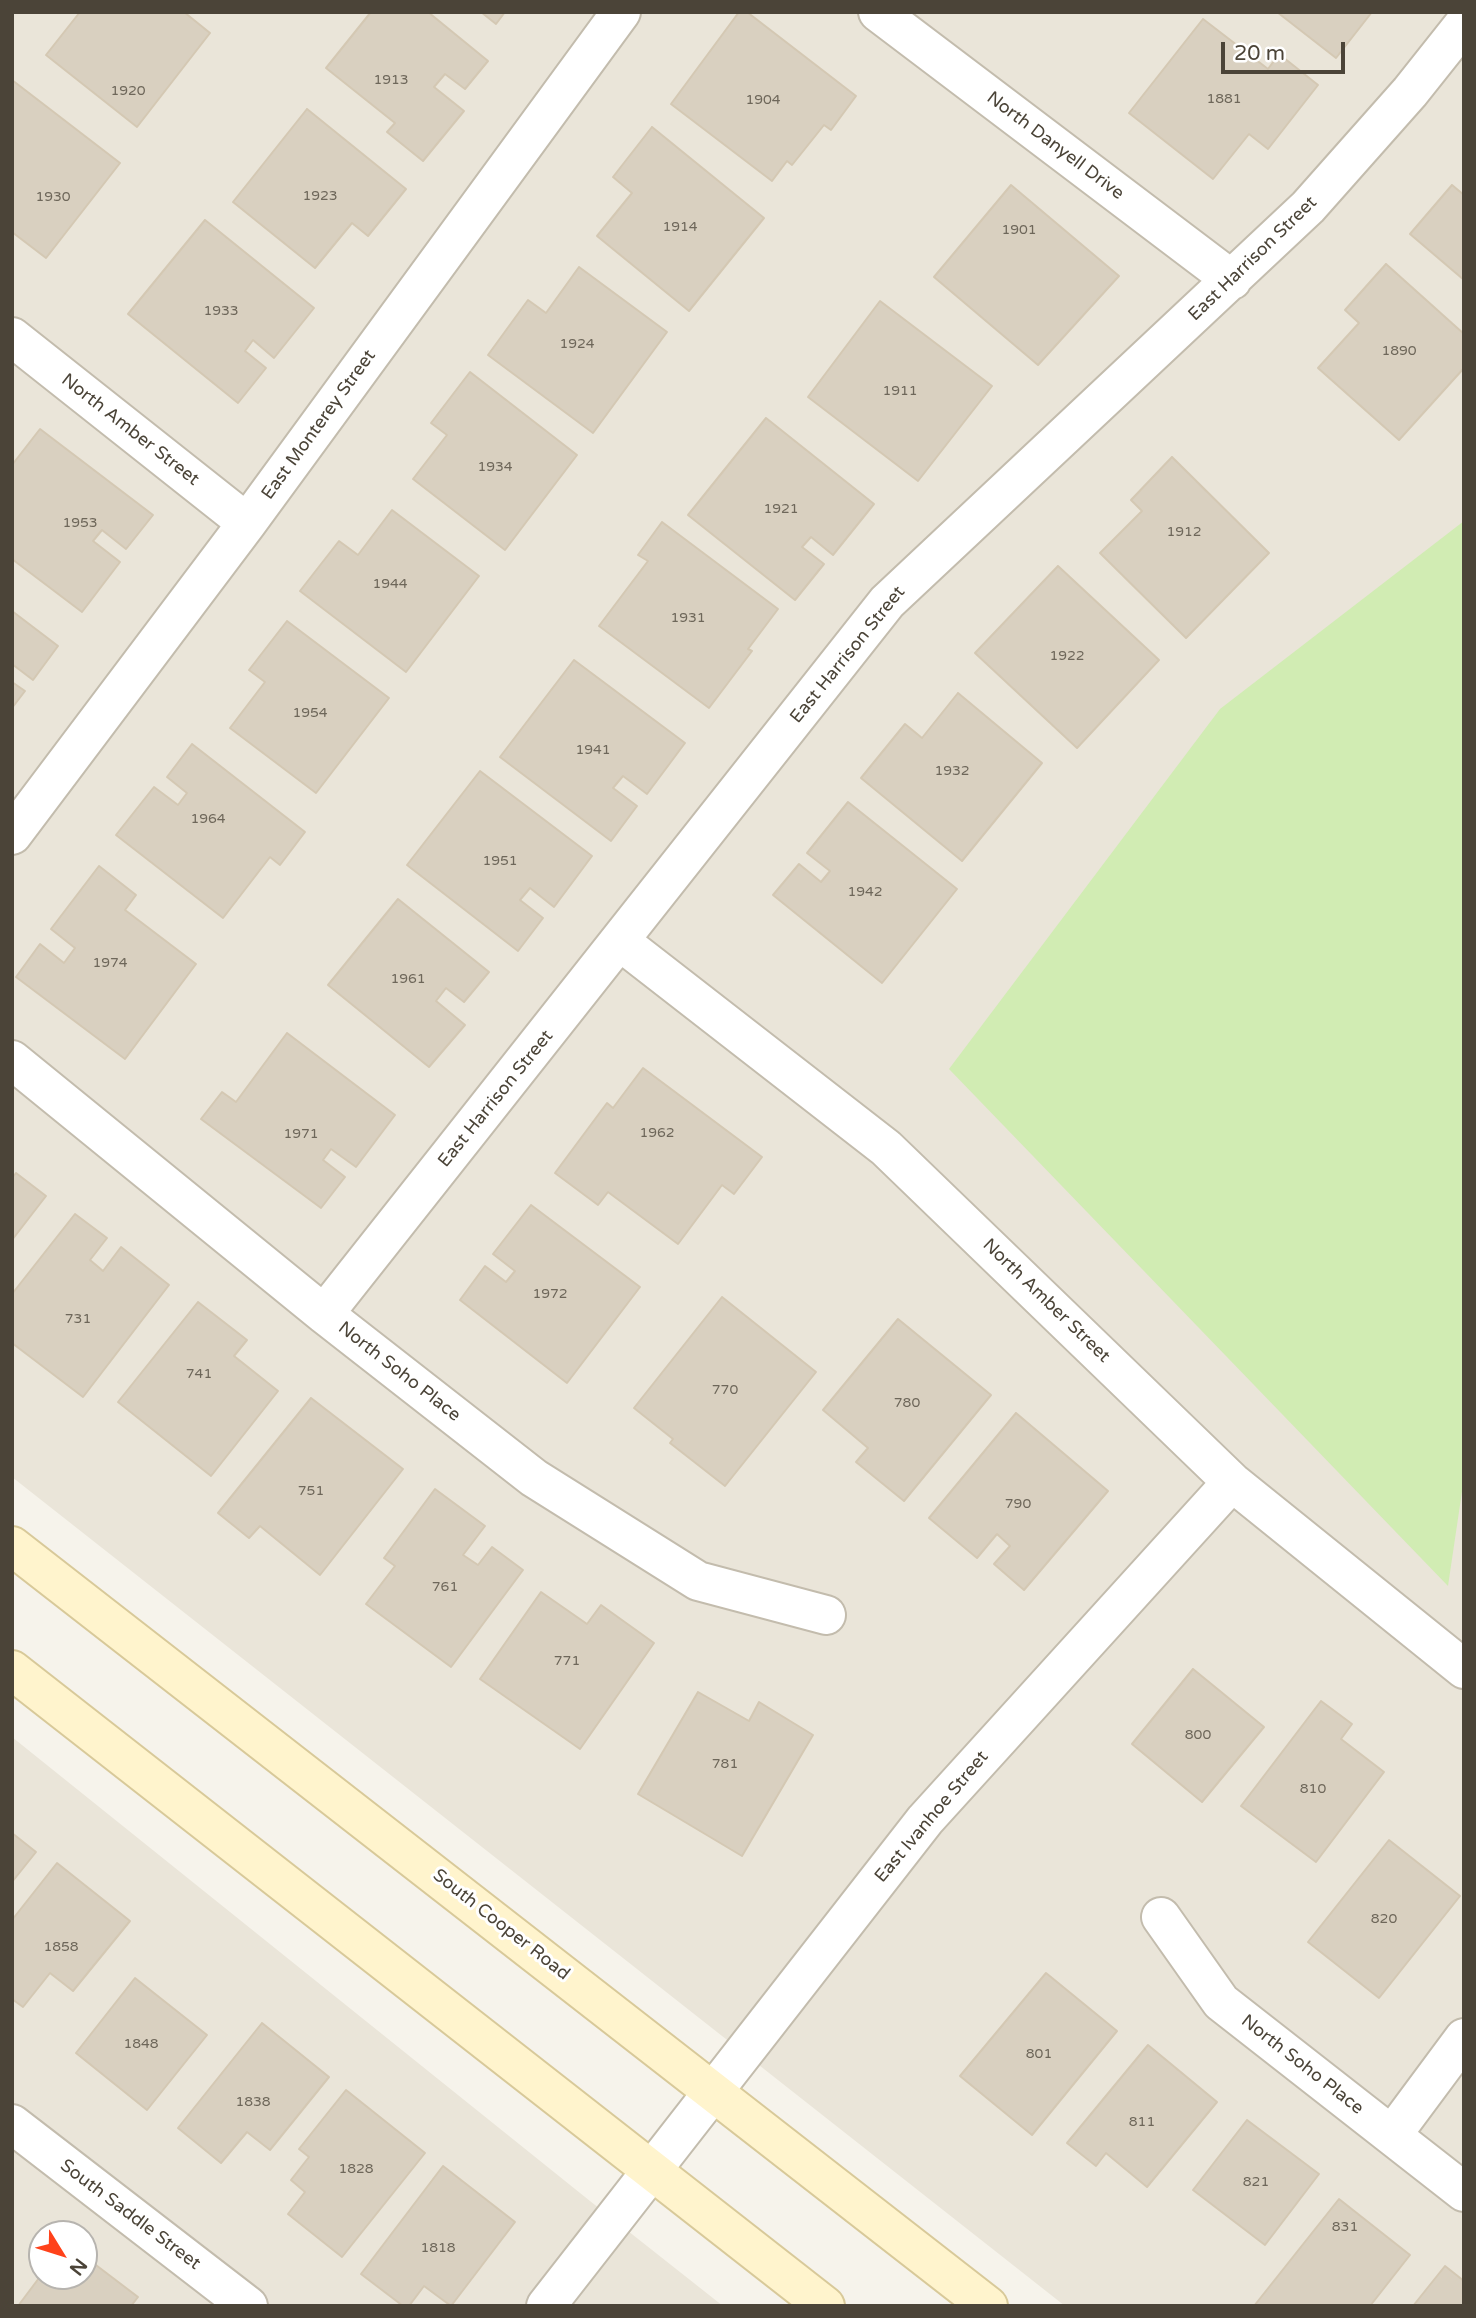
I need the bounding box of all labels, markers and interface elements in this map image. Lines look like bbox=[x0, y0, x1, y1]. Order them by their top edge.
scale bar bbox=[1224, 28, 1348, 72]
text: 20 m bbox=[1234, 41, 1285, 66]
house number: 1913 bbox=[373, 72, 409, 88]
house number: 1920 bbox=[110, 83, 146, 99]
street label: North Danyell Drive bbox=[982, 87, 1128, 205]
house number: 1881 bbox=[1206, 91, 1242, 107]
house number: 1904 bbox=[745, 92, 781, 108]
house number: 1923 bbox=[302, 188, 338, 204]
house number: 1930 bbox=[35, 189, 71, 205]
street label: East Harrison Street bbox=[1184, 192, 1322, 326]
house number: 1914 bbox=[662, 219, 698, 235]
house number: 1901 bbox=[1001, 222, 1037, 238]
house number: 1933 bbox=[203, 303, 239, 319]
house number: 1924 bbox=[559, 336, 595, 352]
house number: 1890 bbox=[1381, 343, 1417, 359]
street label: East Monterey Street bbox=[257, 346, 381, 504]
street label: North Amber Street bbox=[57, 369, 203, 491]
house number: 1911 bbox=[882, 383, 918, 399]
house number: 1934 bbox=[477, 459, 513, 475]
house number: 1921 bbox=[763, 501, 799, 517]
house number: 1953 bbox=[62, 515, 98, 531]
house number: 1912 bbox=[1166, 524, 1202, 540]
house number: 1944 bbox=[372, 576, 408, 592]
street label: East Harrison Street bbox=[786, 582, 910, 728]
house number: 1931 bbox=[670, 610, 706, 626]
house number: 1922 bbox=[1049, 648, 1085, 664]
house number: 1954 bbox=[292, 705, 328, 721]
house number: 1941 bbox=[575, 742, 611, 758]
house number: 1932 bbox=[934, 763, 970, 779]
house number: 1964 bbox=[190, 811, 226, 827]
house number: 1951 bbox=[482, 853, 518, 869]
house number: 1942 bbox=[847, 884, 883, 900]
house number: 1974 bbox=[92, 955, 128, 971]
house number: 1961 bbox=[390, 971, 426, 987]
street label: East Harrison Street bbox=[434, 1026, 558, 1172]
house number: 1962 bbox=[639, 1125, 675, 1141]
house number: 1971 bbox=[283, 1126, 319, 1142]
street label: North Amber Street bbox=[978, 1235, 1114, 1367]
house number: 1972 bbox=[532, 1286, 568, 1302]
house number: 731 bbox=[65, 1311, 91, 1327]
street label: North Soho Place bbox=[333, 1317, 465, 1427]
house number: 741 bbox=[186, 1366, 212, 1382]
house number: 770 bbox=[712, 1382, 738, 1398]
house number: 780 bbox=[894, 1395, 920, 1411]
house number: 751 bbox=[298, 1483, 324, 1499]
house number: 790 bbox=[1005, 1496, 1031, 1512]
house number: 761 bbox=[432, 1579, 458, 1595]
house number: 771 bbox=[554, 1653, 580, 1669]
house number: 800 bbox=[1185, 1727, 1211, 1743]
street label: East Ivanhoe Street bbox=[871, 1747, 993, 1887]
house number: 781 bbox=[712, 1756, 738, 1772]
house number: 810 bbox=[1300, 1781, 1326, 1797]
street label: South Cooper Road bbox=[428, 1865, 574, 1985]
house number: 820 bbox=[1371, 1911, 1397, 1927]
house number: 1858 bbox=[43, 1939, 79, 1955]
street label: North Soho Place bbox=[1236, 2010, 1368, 2120]
house number: 1848 bbox=[123, 2036, 159, 2052]
house number: 801 bbox=[1026, 2046, 1052, 2062]
house number: 1838 bbox=[235, 2094, 271, 2110]
house number: 811 bbox=[1129, 2114, 1155, 2130]
street label: South Saddle Street bbox=[56, 2155, 204, 2275]
house number: 1828 bbox=[338, 2161, 374, 2177]
house number: 821 bbox=[1243, 2174, 1269, 2190]
house number: 831 bbox=[1332, 2219, 1358, 2235]
north arrow bbox=[28, 2220, 98, 2290]
house number: 1818 bbox=[420, 2240, 456, 2256]
text: N bbox=[65, 2254, 91, 2279]

